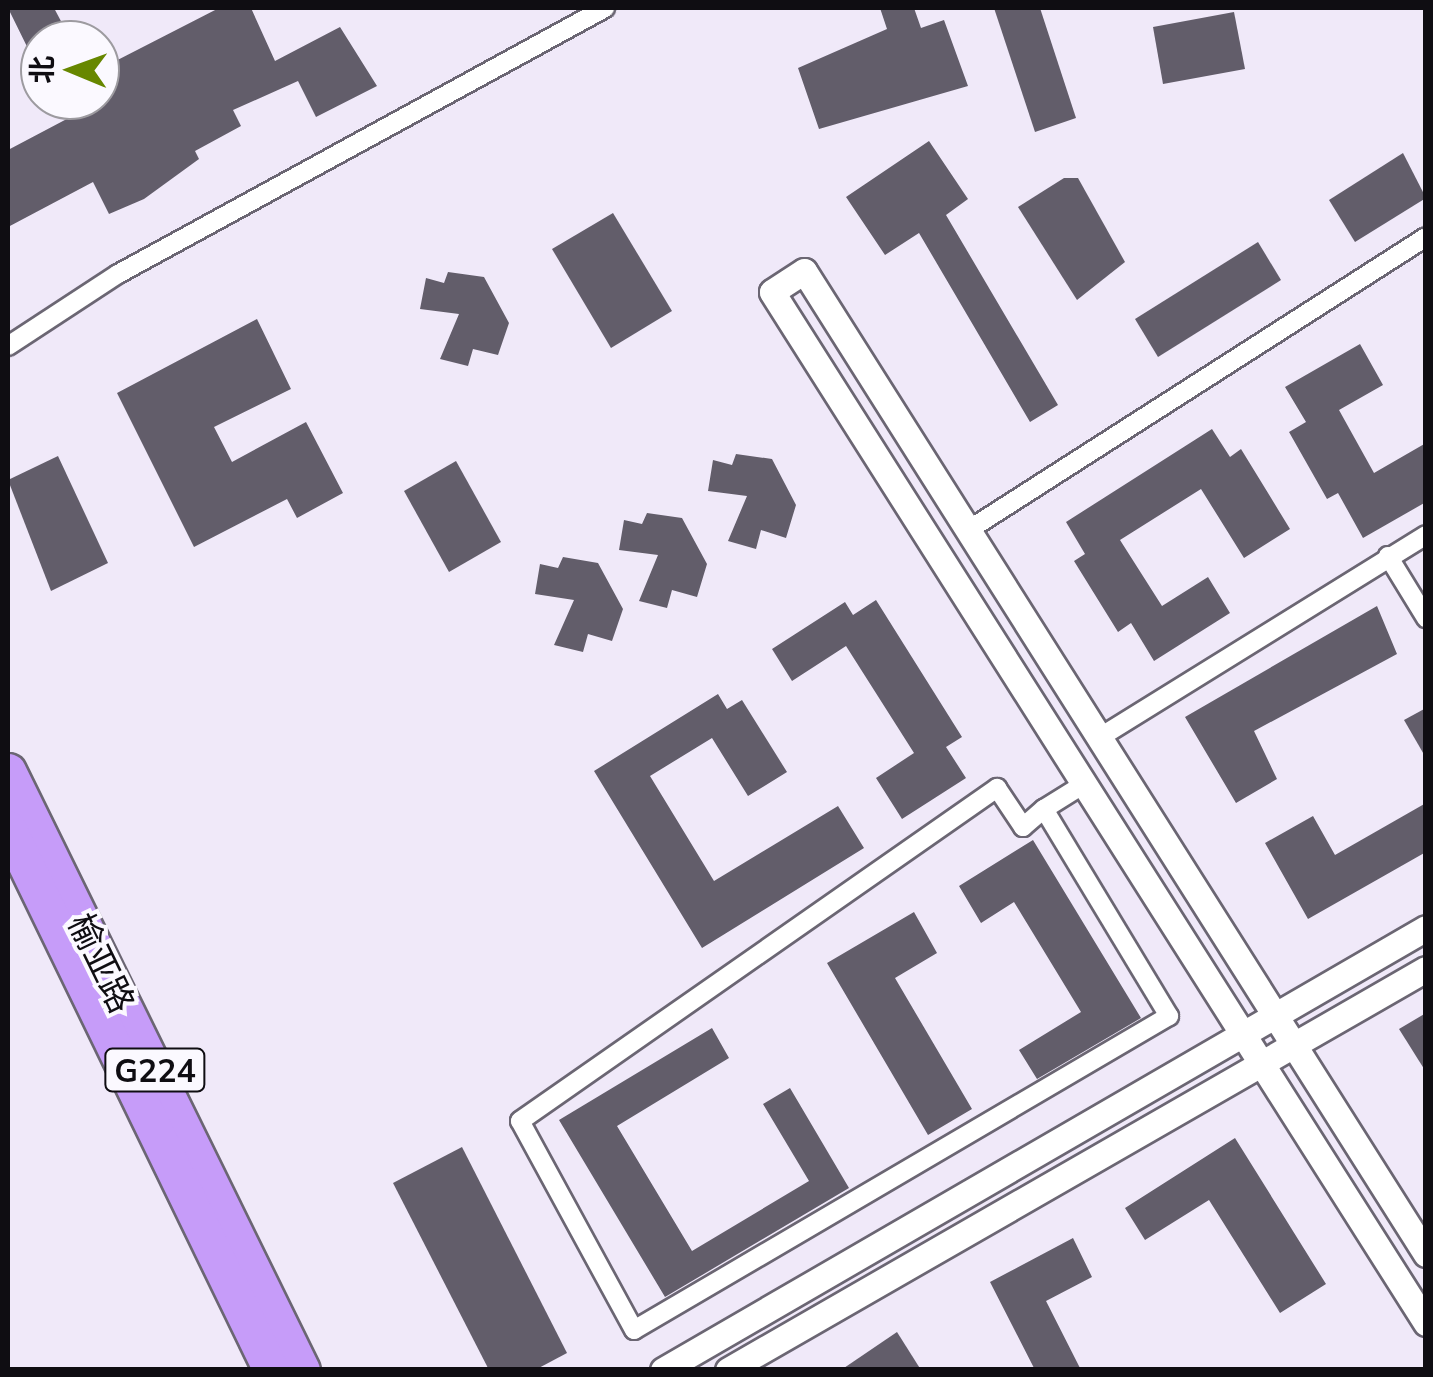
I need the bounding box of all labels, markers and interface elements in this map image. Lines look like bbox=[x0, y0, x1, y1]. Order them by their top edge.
north arrow bbox=[20, 20, 120, 120]
text: 北 bbox=[24, 55, 59, 84]
street label: 榆亚路 bbox=[60, 907, 144, 1019]
road number: G224 bbox=[102, 1043, 208, 1097]

